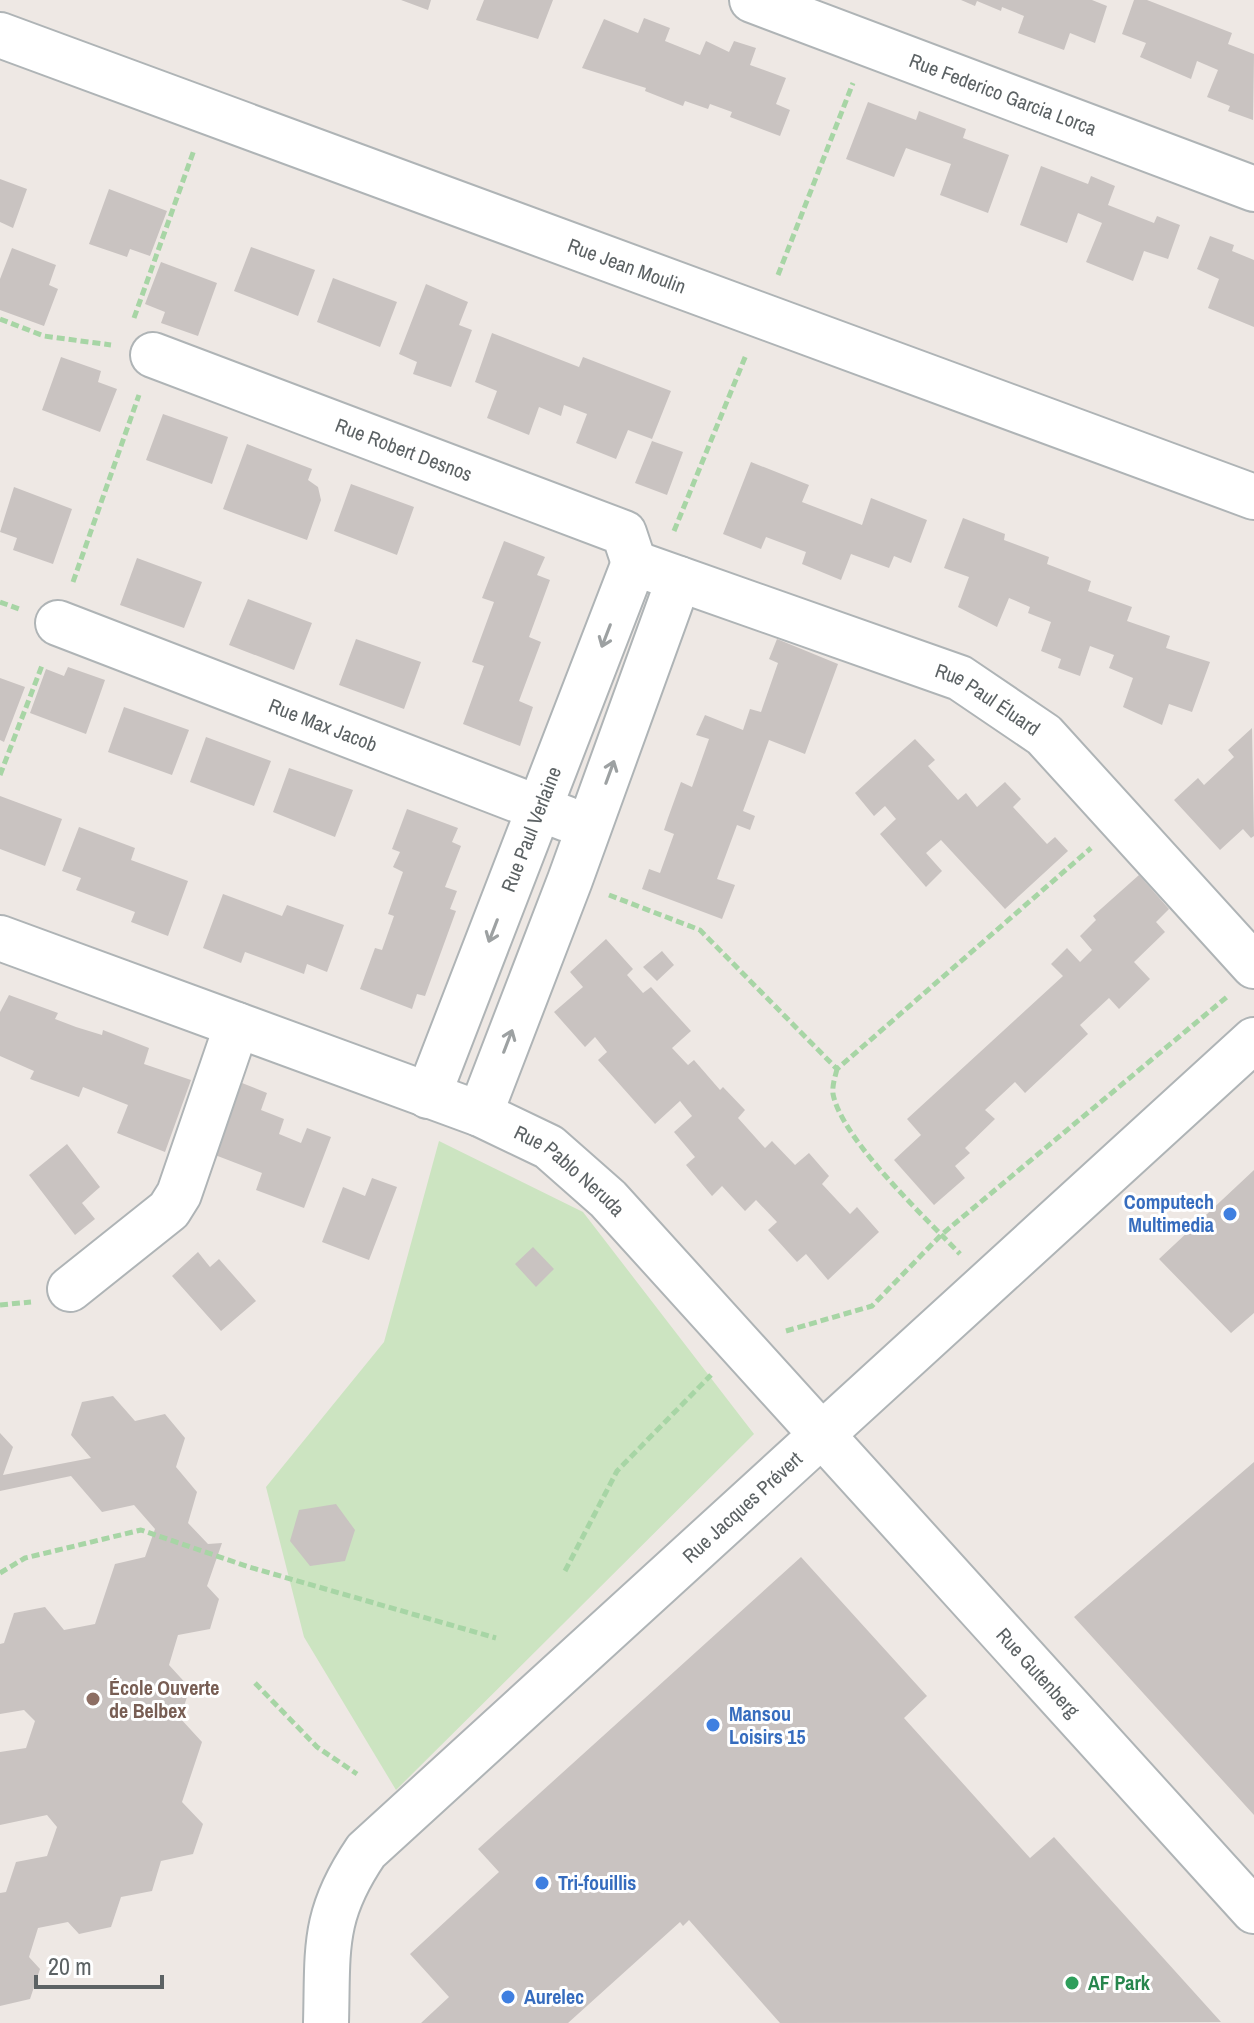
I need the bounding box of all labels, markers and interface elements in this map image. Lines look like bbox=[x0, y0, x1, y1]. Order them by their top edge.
street label: Rue Federico Garcia Lorca bbox=[906, 46, 1100, 141]
street label: Rue Jean Moulin bbox=[564, 231, 690, 300]
street label: Rue Robert Desnos bbox=[332, 411, 476, 487]
one-way arrow bbox=[598, 623, 612, 648]
street label: Rue Paul Éluard bbox=[932, 656, 1046, 742]
street label: Rue Max Jacob bbox=[265, 692, 381, 758]
one-way arrow bbox=[604, 760, 618, 784]
street label: Rue Paul Verlaine bbox=[494, 762, 567, 896]
one-way arrow bbox=[485, 918, 499, 943]
one-way arrow bbox=[502, 1029, 516, 1054]
street label: Rue Pablo Neruda bbox=[510, 1118, 631, 1222]
place label: Computech Multimedia bbox=[1124, 1188, 1214, 1238]
marker: Computech Multimedia bbox=[1221, 1205, 1239, 1223]
street label: Rue Jacques Prévert bbox=[676, 1445, 808, 1569]
street label: Rue Gutenberg bbox=[990, 1622, 1086, 1723]
place label: École Ouverte de Belbex bbox=[109, 1674, 219, 1724]
marker: École Ouverte de Belbex bbox=[84, 1690, 102, 1708]
place label: Mansou Loisirs 15 bbox=[729, 1700, 806, 1750]
marker: Mansou Loisirs 15 bbox=[704, 1716, 722, 1734]
place label: Tri-fouillis bbox=[558, 1869, 636, 1896]
marker: Tri-fouillis bbox=[533, 1874, 551, 1892]
scale bar bbox=[36, 1939, 162, 1989]
text: 20 m bbox=[48, 1950, 92, 1982]
place label: AF Park bbox=[1088, 1969, 1151, 1996]
marker: AF Park bbox=[1063, 1974, 1081, 1992]
place label: Aurelec bbox=[524, 1983, 584, 2010]
marker: Aurelec bbox=[499, 1988, 517, 2006]

